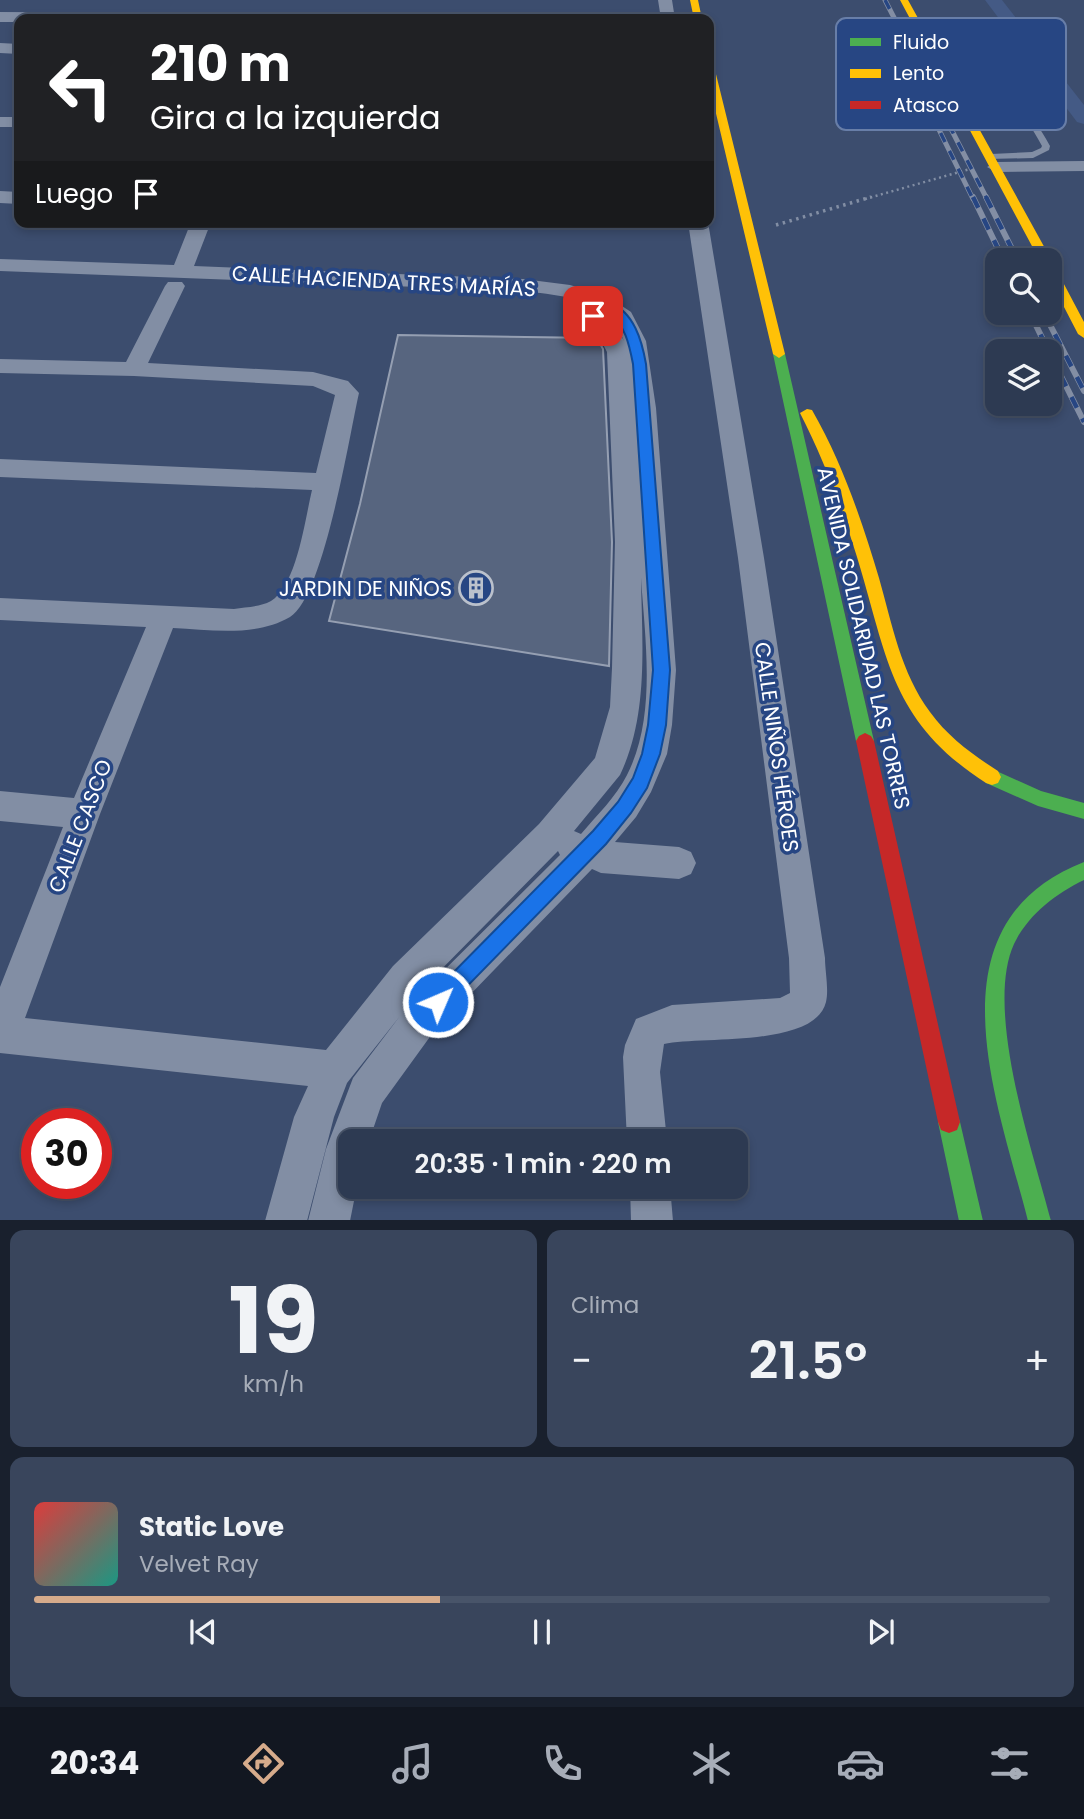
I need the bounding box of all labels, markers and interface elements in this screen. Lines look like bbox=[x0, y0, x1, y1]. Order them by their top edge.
legend bbox=[836, 18, 1066, 130]
text: Fluido bbox=[893, 29, 949, 56]
text: 210 m bbox=[150, 30, 291, 98]
icon: left bbox=[35, 42, 126, 133]
text: Lento bbox=[893, 60, 944, 87]
text: Atasco bbox=[893, 92, 959, 119]
text: Gira a la izquierda bbox=[150, 95, 441, 140]
icon: arrive bbox=[127, 175, 165, 213]
text: Luego bbox=[35, 176, 113, 212]
map controls bbox=[985, 248, 1062, 416]
button: search bbox=[985, 248, 1062, 325]
street label: CALLE HACIENDA TRES MARÍAS bbox=[231, 259, 537, 303]
pin bbox=[563, 286, 623, 346]
icon: arrive bbox=[574, 297, 612, 335]
button: layers bbox=[985, 339, 1062, 416]
street label: AVENIDA SOLIDARIDAD LAS TORRES bbox=[810, 464, 918, 812]
building icon: JARDIN DE NIÑOS bbox=[457, 569, 495, 607]
place label: JARDIN DE NIÑOS bbox=[279, 574, 452, 603]
street label: CALLE NIÑOS HÉROES bbox=[748, 640, 806, 854]
street label: CALLE CASCO bbox=[41, 755, 119, 897]
position arrow bbox=[401, 965, 475, 1039]
speed limit sign: 30 bbox=[21, 1108, 112, 1199]
text: 20:35 · 1 min · 220 m bbox=[414, 1146, 672, 1182]
text: 19 bbox=[228, 1257, 319, 1385]
text: Clima bbox=[571, 1289, 639, 1321]
text: 21.5° bbox=[749, 1324, 867, 1397]
text: − bbox=[571, 1334, 592, 1387]
text: + bbox=[1024, 1334, 1050, 1387]
text: km/h bbox=[243, 1368, 304, 1400]
text: Static Love bbox=[139, 1509, 284, 1545]
text: Velvet Ray bbox=[139, 1548, 259, 1580]
icon: previous bbox=[184, 1613, 222, 1651]
icon: pause bbox=[523, 1613, 561, 1651]
icon: next bbox=[862, 1613, 900, 1651]
icon: directions bbox=[239, 1739, 288, 1788]
icon: music bbox=[388, 1739, 437, 1788]
icon: phone bbox=[538, 1739, 587, 1788]
icon: climate bbox=[687, 1739, 736, 1788]
icon: car bbox=[836, 1739, 885, 1788]
icon: filters bbox=[985, 1739, 1034, 1788]
text: 20:34 bbox=[50, 1740, 139, 1785]

